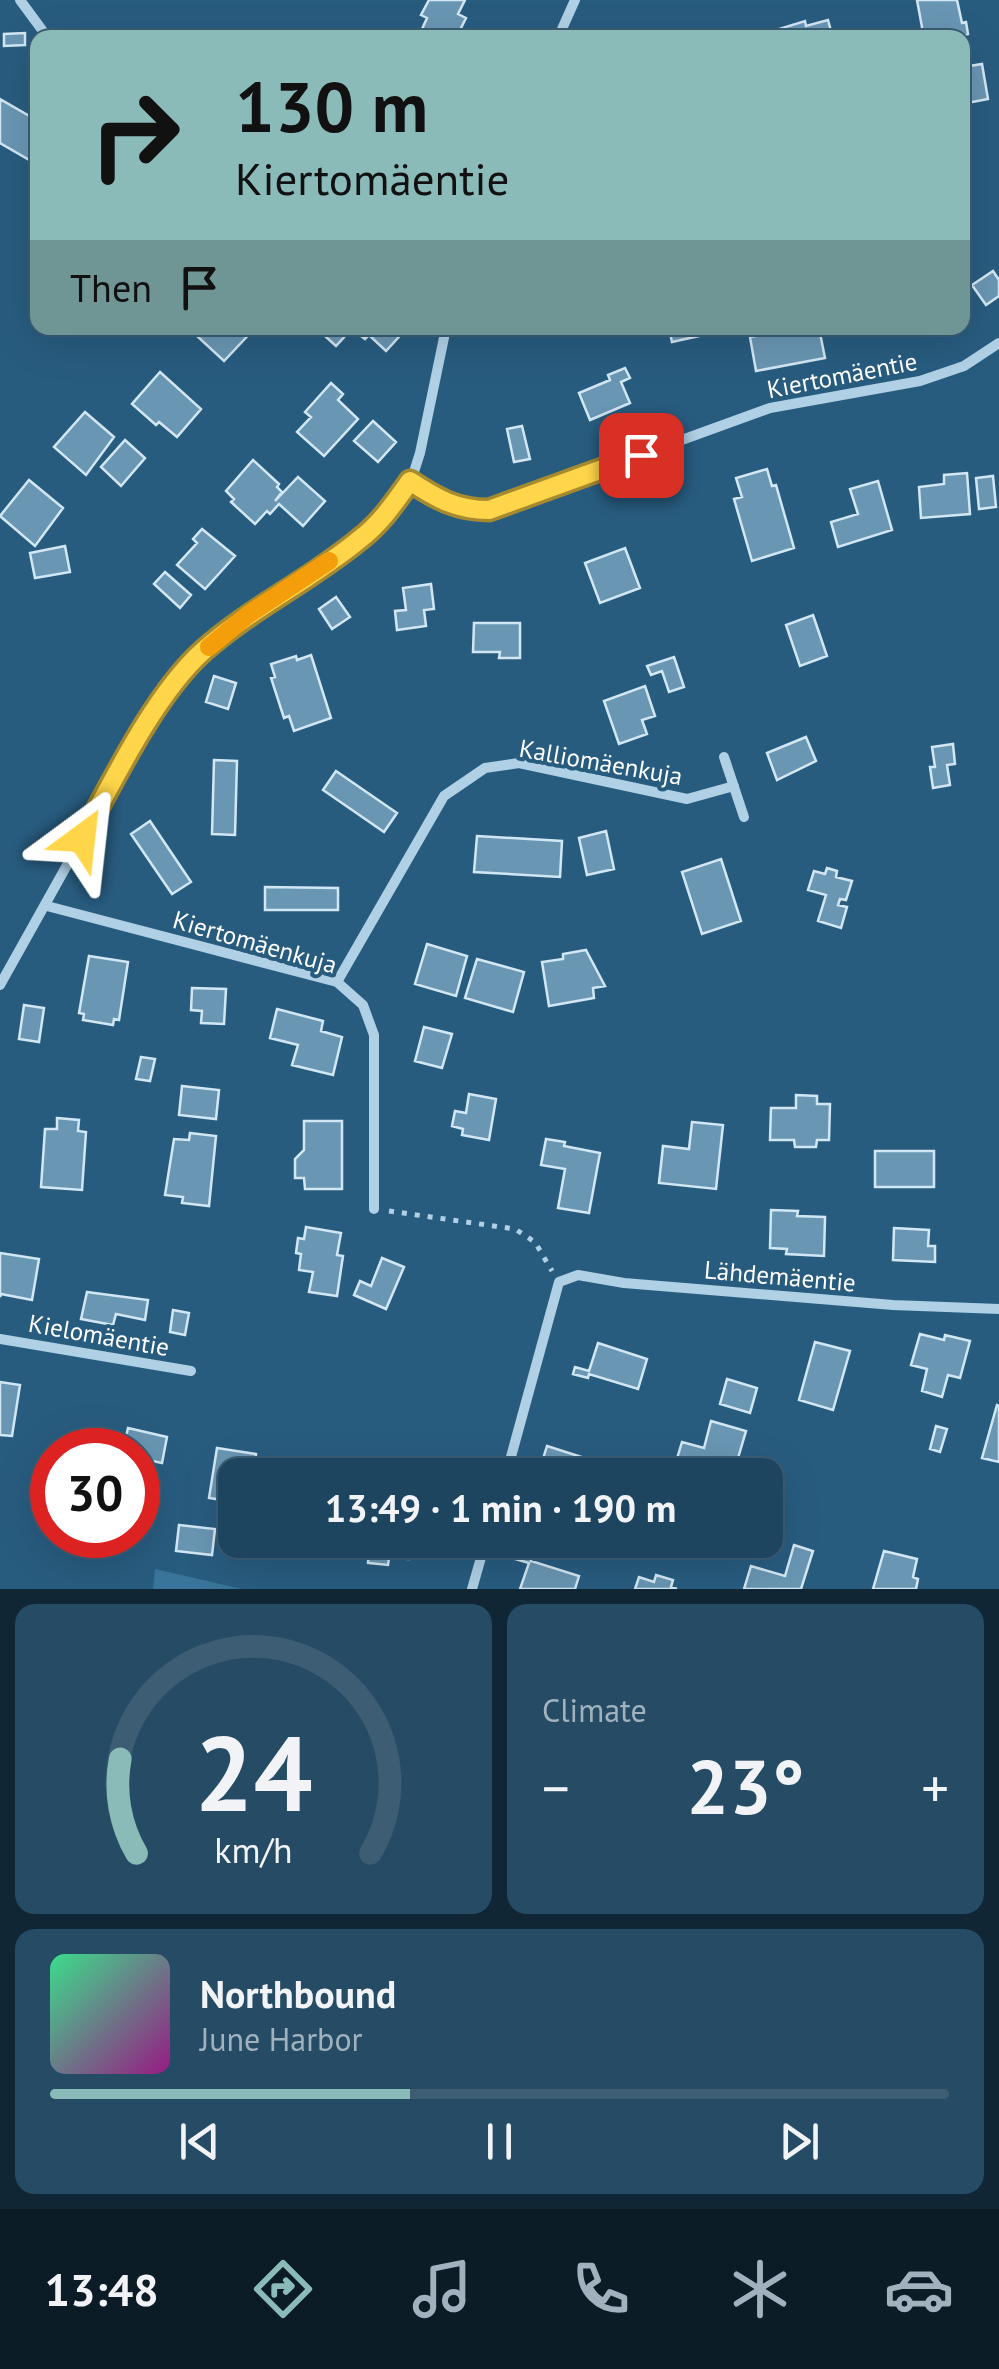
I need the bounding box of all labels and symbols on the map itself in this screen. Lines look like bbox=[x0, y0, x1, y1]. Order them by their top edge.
street label: Kiertomäentie bbox=[764, 345, 920, 405]
pin bbox=[599, 413, 684, 498]
street label: Kalliomäenkuja bbox=[517, 732, 685, 792]
position arrow bbox=[30, 786, 134, 890]
street label: Kiertomäenkuja bbox=[169, 903, 341, 981]
street label: Lähdemäentie bbox=[703, 1253, 857, 1299]
street label: Kielomäentie bbox=[26, 1307, 172, 1363]
speed limit sign: 30 bbox=[30, 1428, 160, 1558]

